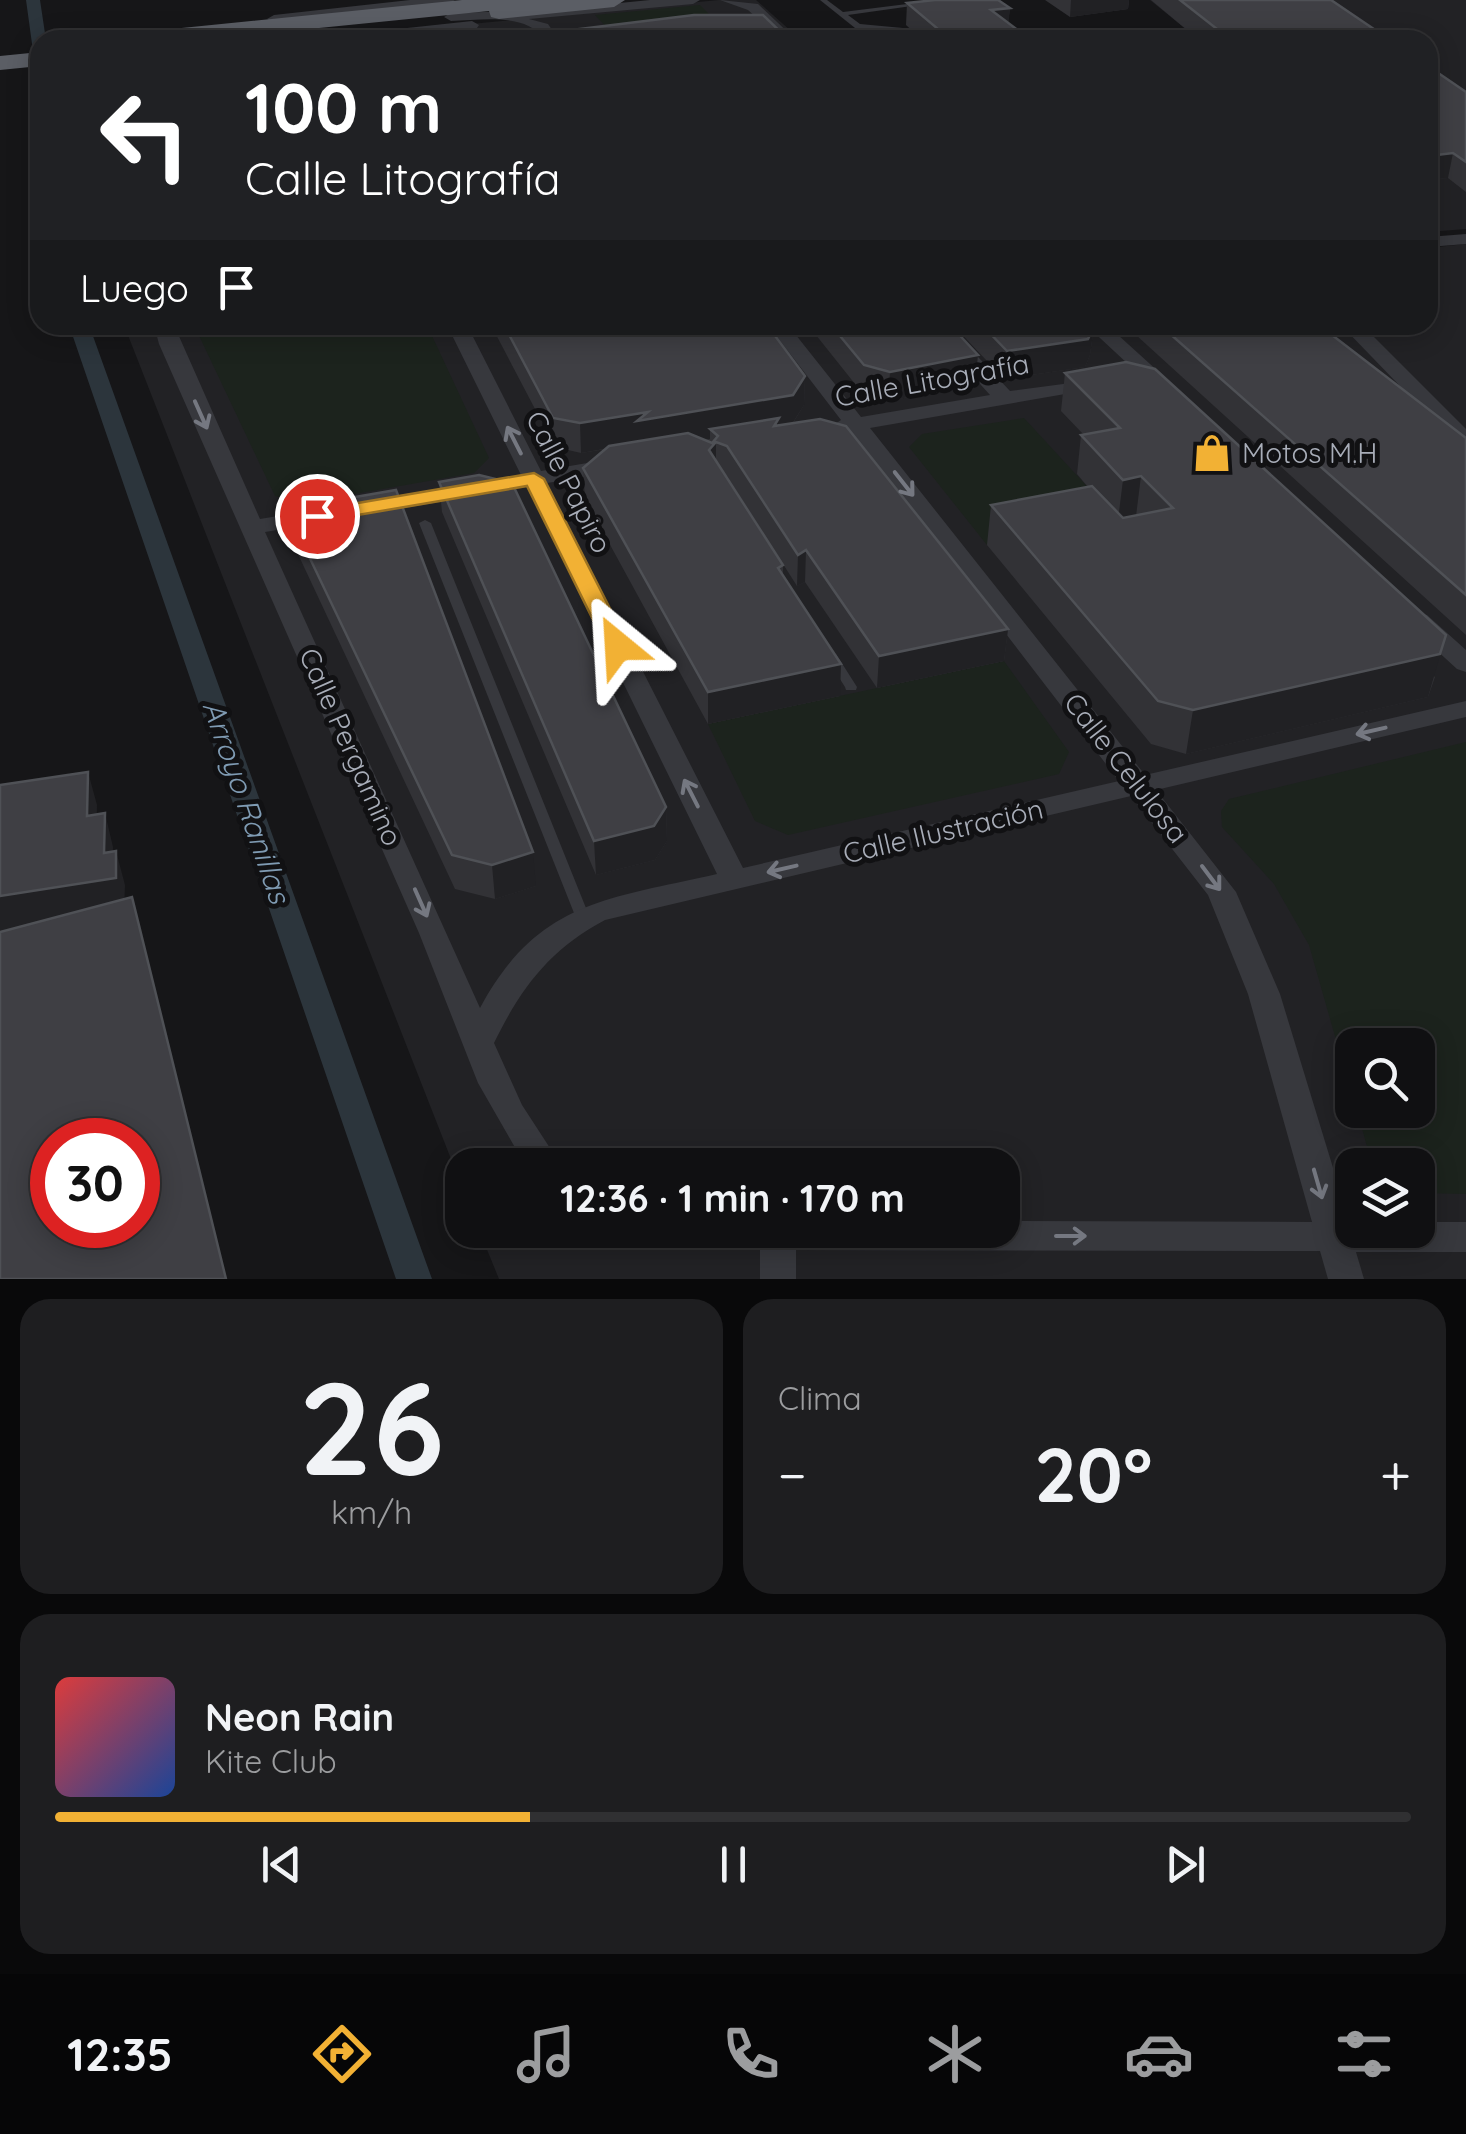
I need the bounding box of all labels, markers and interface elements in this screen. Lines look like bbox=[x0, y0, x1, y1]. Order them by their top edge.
text: 100 m bbox=[245, 63, 442, 151]
icon: left bbox=[80, 70, 210, 200]
text: Calle Litografía bbox=[245, 150, 561, 206]
icon: arrive bbox=[209, 260, 264, 315]
text: Luego bbox=[80, 264, 189, 312]
street label: Calle Litografía bbox=[832, 345, 1032, 414]
one-way arrow bbox=[193, 399, 211, 430]
street label: Calle Papiro bbox=[519, 405, 620, 559]
one-way arrow bbox=[504, 425, 523, 455]
shop icon: Motos M.H bbox=[1191, 432, 1233, 474]
place label: Motos M.H bbox=[1242, 435, 1378, 470]
one-way arrow bbox=[893, 470, 914, 497]
pin bbox=[275, 474, 360, 559]
icon: arrive bbox=[290, 489, 345, 544]
position arrow bbox=[566, 594, 670, 698]
street label: Calle Pergamino bbox=[292, 642, 411, 851]
street label: Calle Celulosa bbox=[1057, 686, 1196, 850]
water label: Arroyo Ranillas bbox=[195, 696, 300, 910]
one-way arrow bbox=[1356, 723, 1388, 741]
one-way arrow bbox=[681, 778, 700, 808]
street label: Calle Ilustración bbox=[839, 790, 1046, 871]
one-way arrow bbox=[767, 861, 799, 879]
one-way arrow bbox=[1200, 864, 1221, 891]
one-way arrow bbox=[413, 887, 431, 918]
map controls bbox=[1335, 1028, 1435, 1248]
button: search bbox=[1335, 1028, 1435, 1128]
speed limit sign: 30 bbox=[30, 1118, 160, 1248]
button: layers bbox=[1335, 1148, 1435, 1248]
one-way arrow bbox=[1310, 1167, 1328, 1199]
text: 12:36 · 1 min · 170 m bbox=[560, 1174, 905, 1222]
one-way arrow bbox=[1054, 1226, 1087, 1246]
text: 26 bbox=[299, 1345, 444, 1508]
text: Clima bbox=[778, 1378, 862, 1418]
text: 20° bbox=[1034, 1427, 1152, 1521]
text: − bbox=[778, 1440, 807, 1509]
text: + bbox=[1380, 1440, 1411, 1509]
text: km/h bbox=[331, 1492, 412, 1532]
text: Neon Rain bbox=[205, 1693, 394, 1741]
text: Kite Club bbox=[205, 1741, 337, 1781]
icon: previous bbox=[254, 1837, 309, 1892]
icon: pause bbox=[706, 1837, 761, 1892]
icon: next bbox=[1158, 1837, 1213, 1892]
icon: directions bbox=[307, 2019, 377, 2089]
icon: music bbox=[511, 2019, 581, 2089]
icon: phone bbox=[716, 2019, 786, 2089]
icon: climate bbox=[920, 2019, 990, 2089]
icon: car bbox=[1124, 2019, 1194, 2089]
icon: filters bbox=[1329, 2019, 1399, 2089]
text: 12:35 bbox=[67, 2026, 173, 2082]

